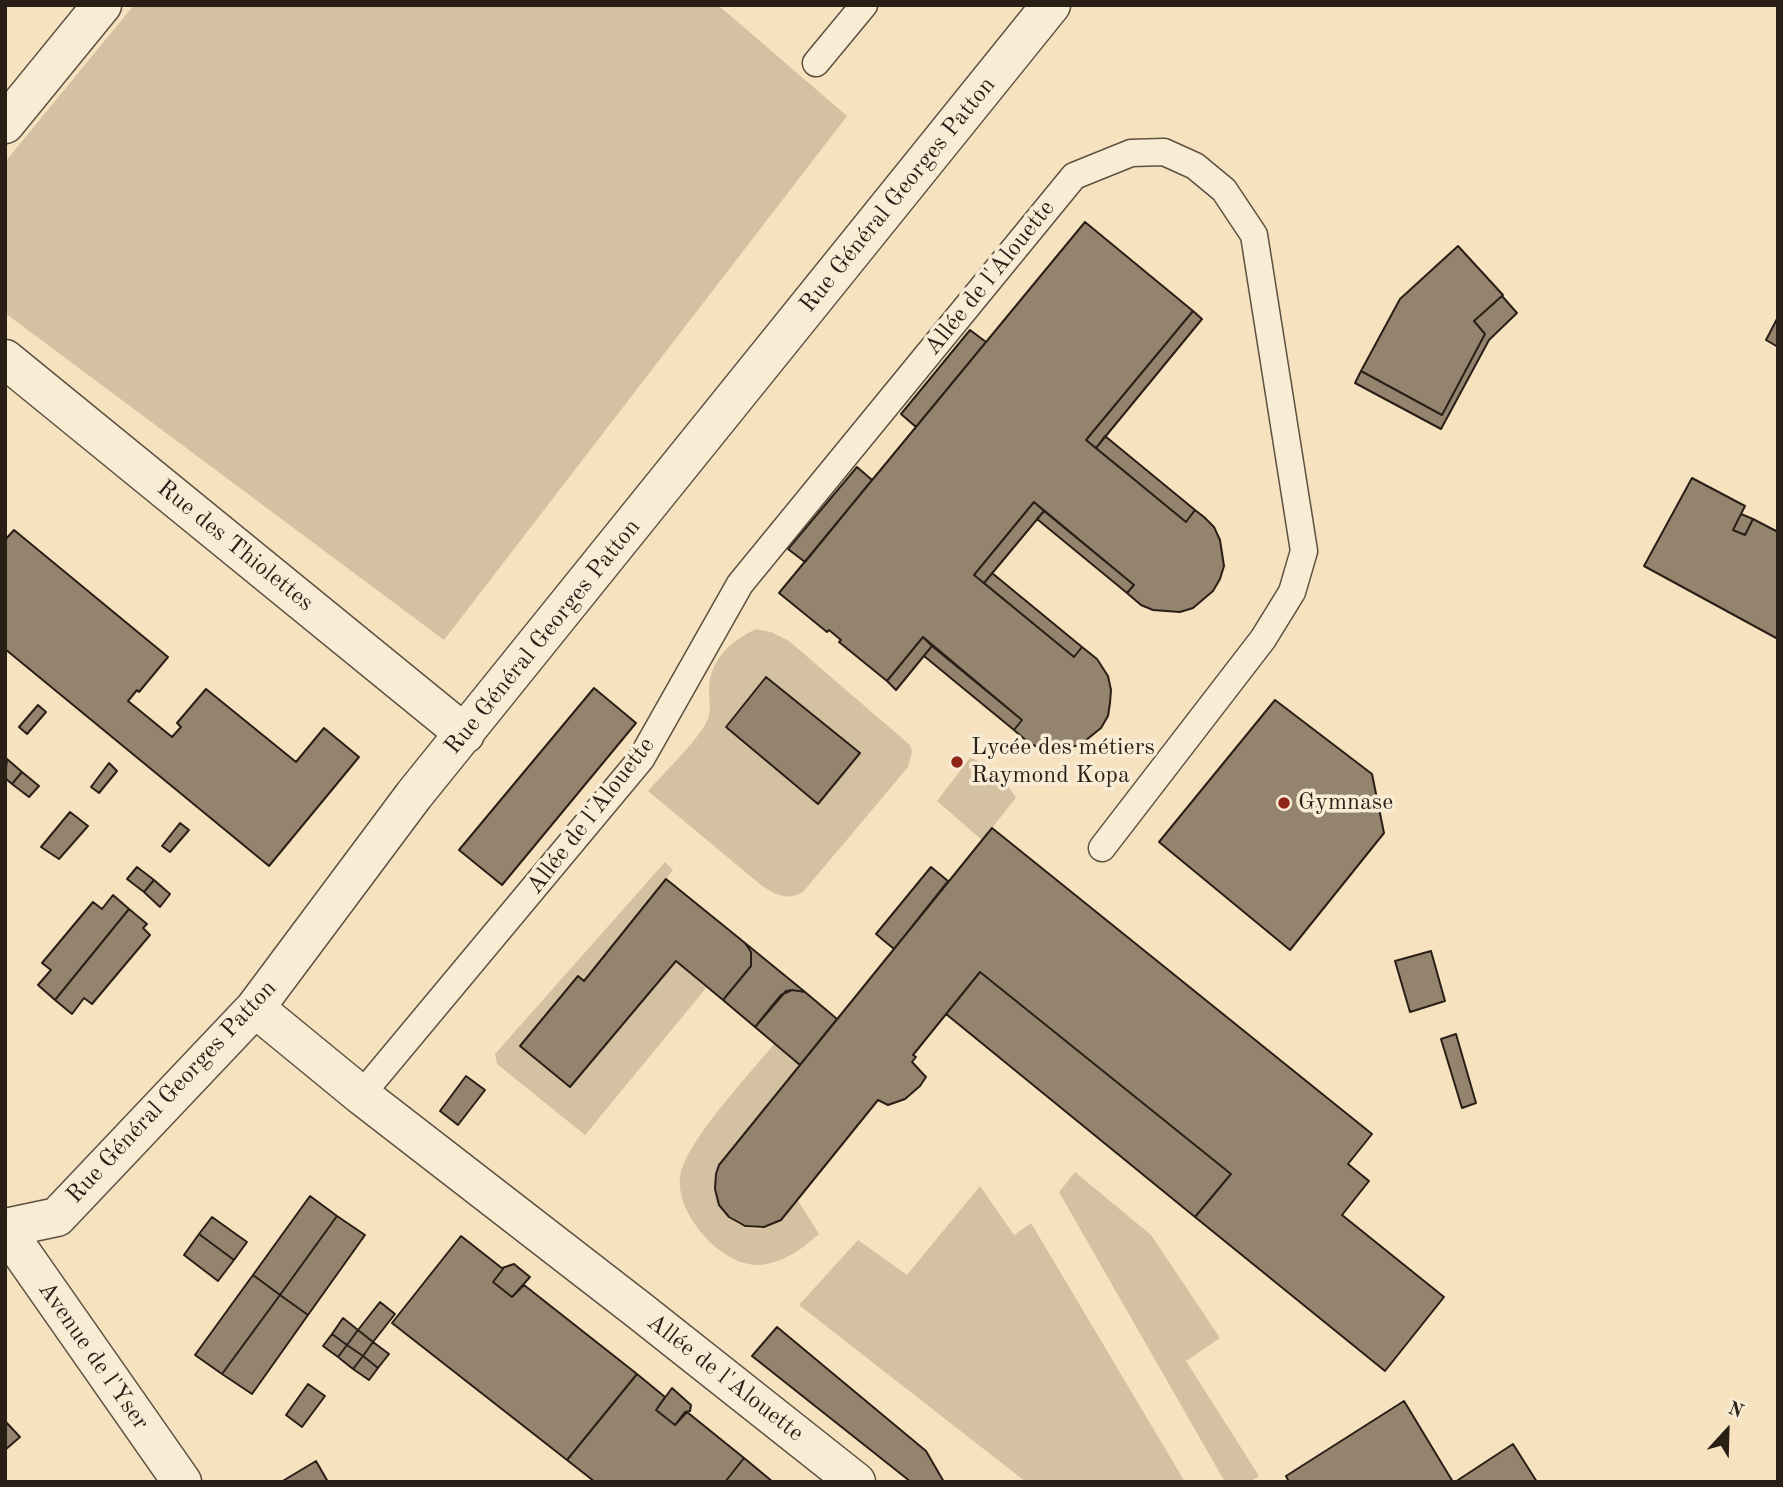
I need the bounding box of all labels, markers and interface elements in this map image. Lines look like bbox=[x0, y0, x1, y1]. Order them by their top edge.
street label: Rue Général Georges Patton bbox=[794, 71, 1002, 319]
street label: Allée de l'Alouette bbox=[919, 195, 1061, 361]
street label: Rue des Thiolettes bbox=[151, 474, 319, 618]
street label: Rue Général Georges Patton bbox=[439, 513, 647, 761]
street label: Allée de l'Alouette bbox=[521, 732, 661, 900]
place label: Lycée des métiers Raymond Kopa bbox=[971, 734, 1155, 790]
marker: Lycée des métiers Raymond Kopa bbox=[949, 754, 965, 770]
place label: Gymnase bbox=[1298, 789, 1393, 817]
marker: Gymnase bbox=[1276, 795, 1292, 811]
street label: Rue Général Georges Patton bbox=[61, 974, 283, 1210]
street label: Avenue de l'Yser bbox=[31, 1276, 155, 1436]
street label: Allée de l'Alouette bbox=[641, 1308, 809, 1448]
north arrow bbox=[1692, 1396, 1762, 1466]
text: N bbox=[1725, 1400, 1745, 1423]

